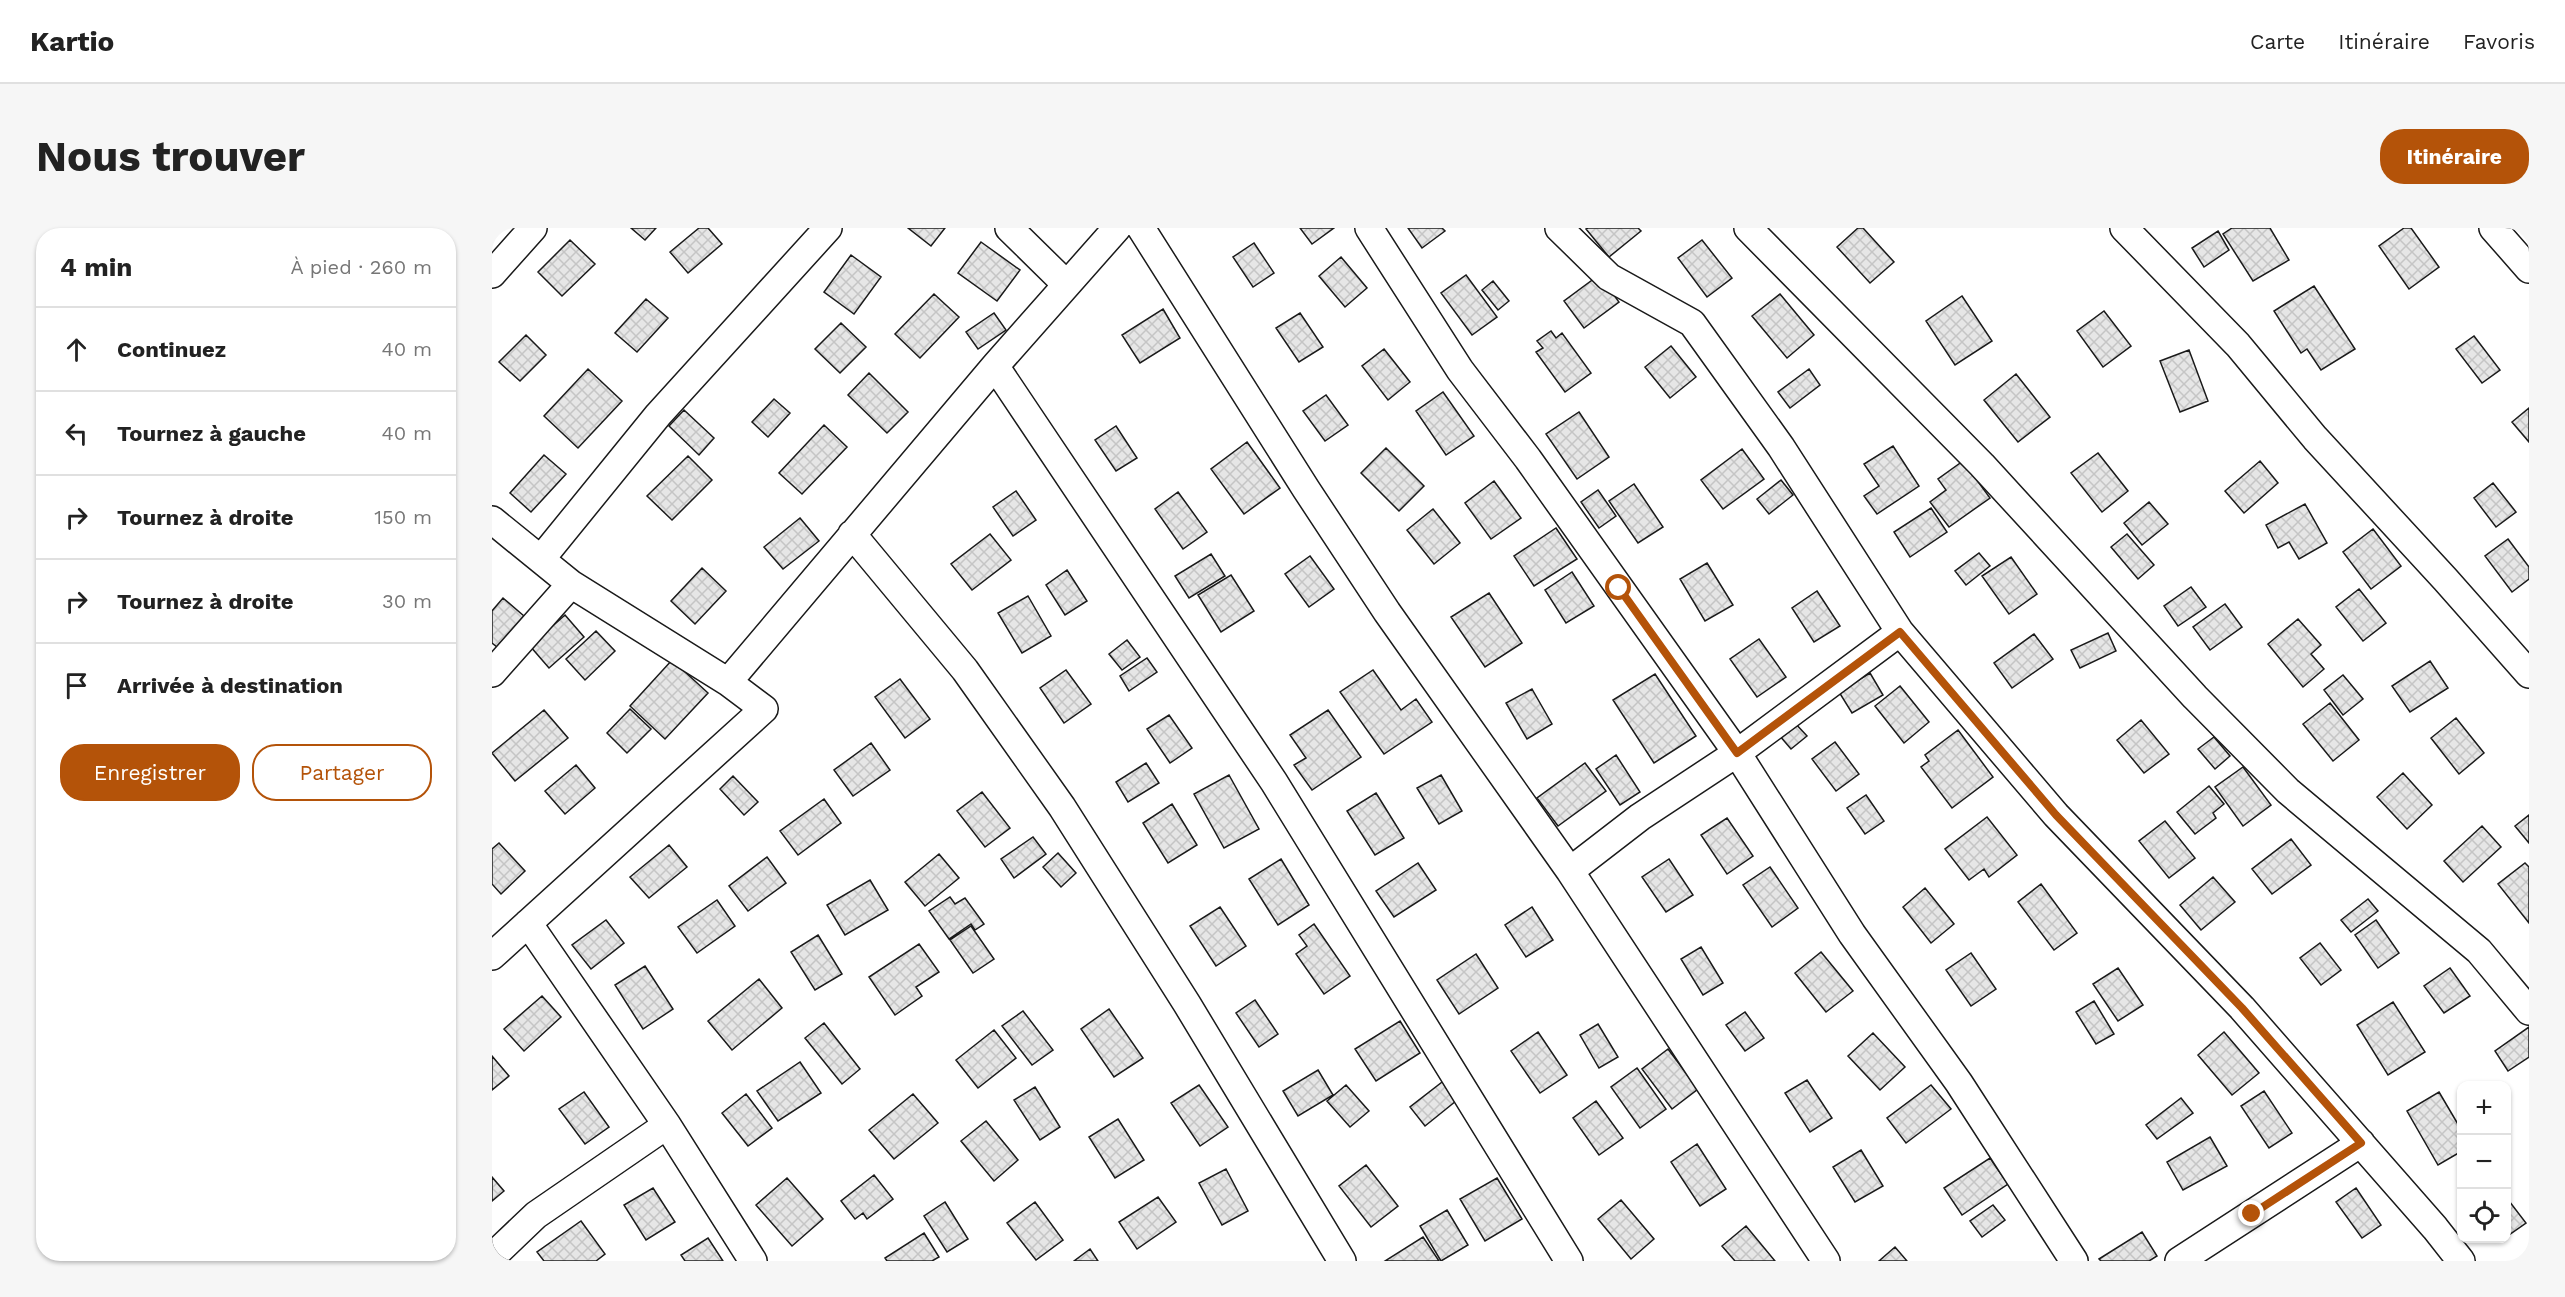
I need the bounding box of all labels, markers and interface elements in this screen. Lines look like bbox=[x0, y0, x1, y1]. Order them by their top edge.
text: Kartio bbox=[30, 25, 114, 58]
text: Carte bbox=[2250, 29, 2305, 54]
text: Itinéraire bbox=[2338, 29, 2430, 54]
text: Favoris bbox=[2463, 29, 2535, 54]
button: Itinéraire bbox=[2380, 129, 2529, 184]
text: Nous trouver bbox=[36, 132, 305, 181]
text: 4 min bbox=[60, 252, 132, 282]
text: À pied · 260 m bbox=[291, 255, 432, 279]
icon: ahead bbox=[60, 333, 93, 366]
text: Continuez bbox=[117, 337, 226, 362]
text: 40 m bbox=[381, 337, 432, 361]
icon: left bbox=[60, 417, 93, 450]
text: Tournez à gauche bbox=[117, 421, 306, 446]
text: 40 m bbox=[381, 421, 432, 445]
icon: right bbox=[60, 501, 93, 534]
text: Tournez à droite bbox=[117, 505, 294, 530]
text: 150 m bbox=[374, 505, 432, 529]
route start bbox=[1605, 574, 1631, 600]
icon: right bbox=[60, 585, 93, 618]
text: Tournez à droite bbox=[117, 589, 294, 614]
text: 30 m bbox=[382, 589, 432, 613]
icon: arrive bbox=[60, 669, 93, 702]
text: Arrivée à destination bbox=[117, 673, 343, 698]
button: Enregistrer bbox=[60, 744, 240, 801]
button: Partager bbox=[252, 744, 432, 801]
map controls bbox=[2457, 1081, 2511, 1243]
button: + bbox=[2457, 1081, 2511, 1135]
button: − bbox=[2457, 1135, 2511, 1189]
button: locate bbox=[2457, 1189, 2511, 1243]
route end bbox=[2238, 1200, 2264, 1226]

